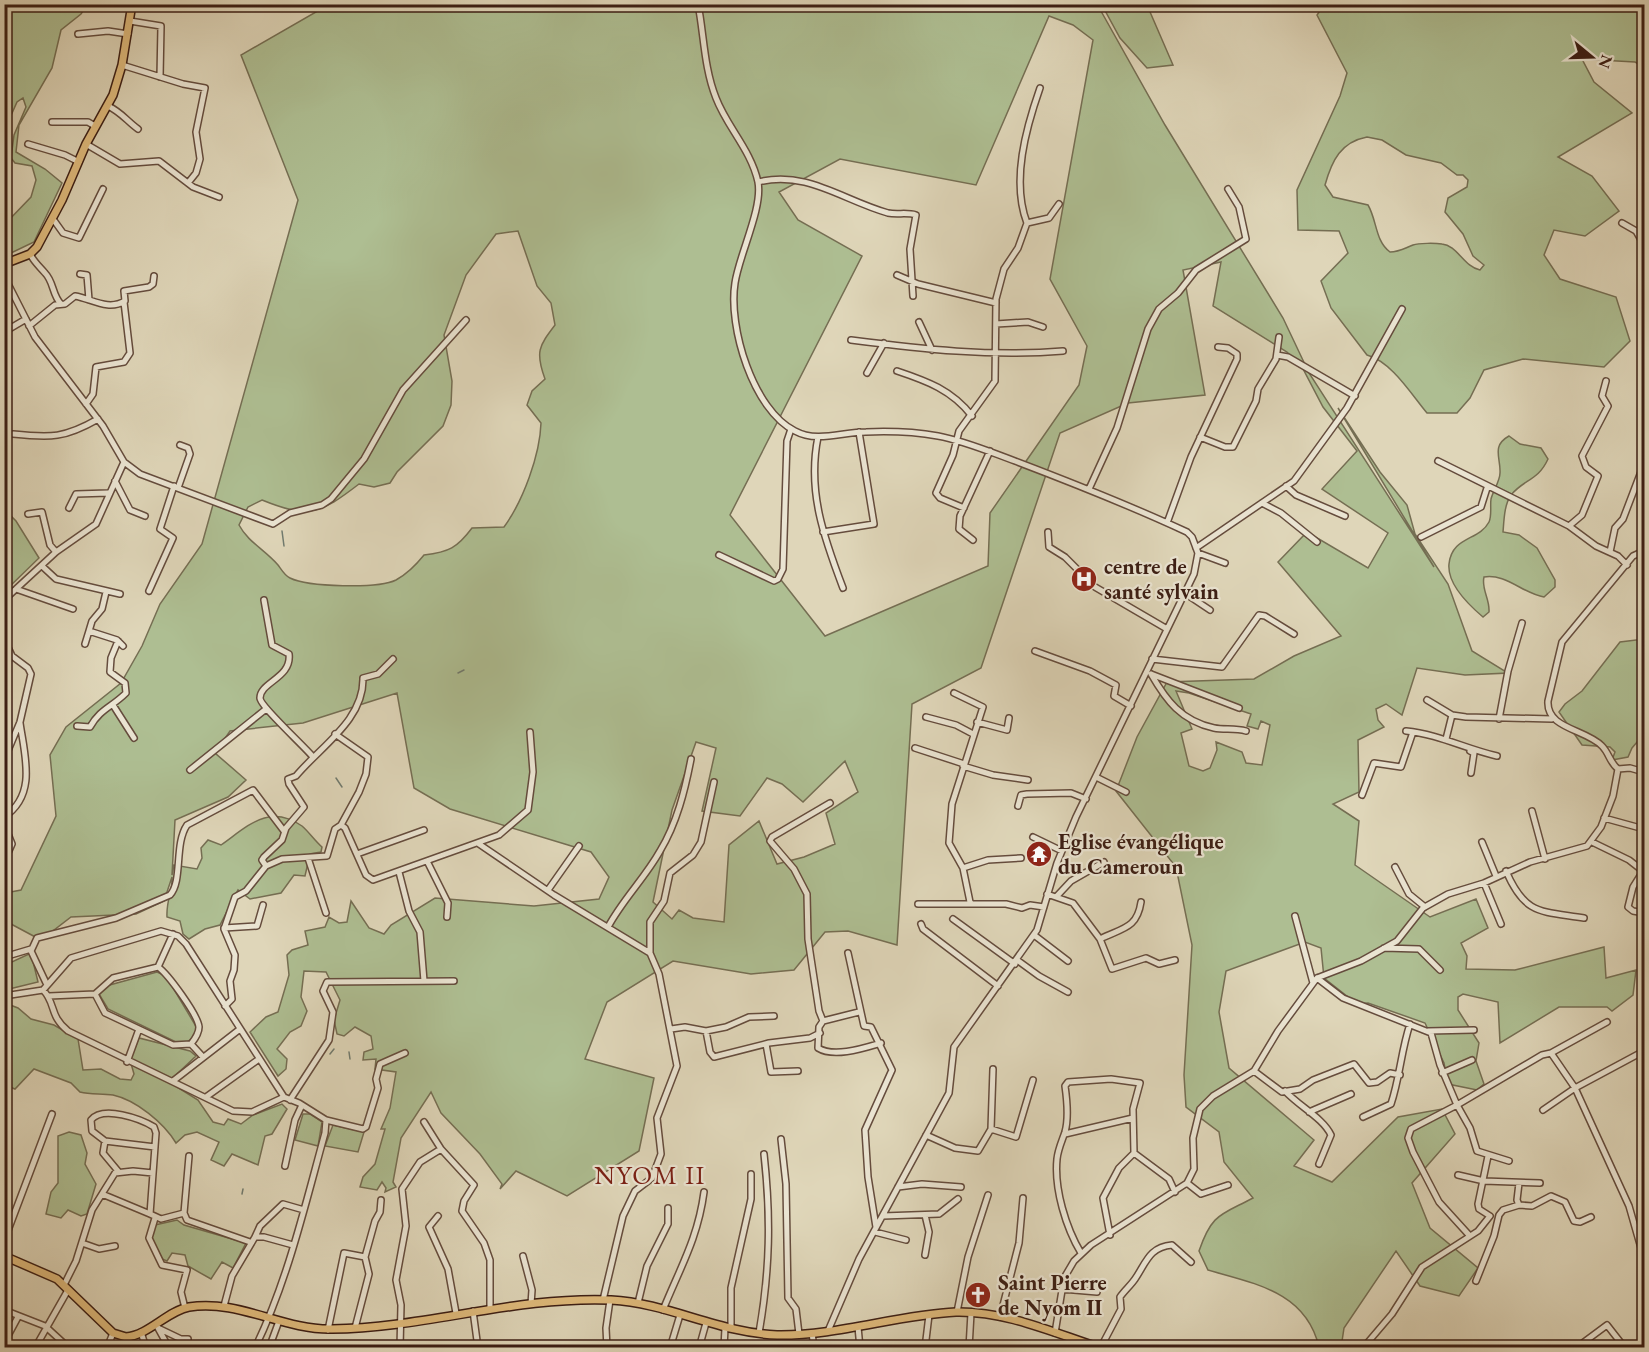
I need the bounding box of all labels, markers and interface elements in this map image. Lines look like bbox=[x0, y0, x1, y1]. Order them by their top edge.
north arrow bbox=[1562, 27, 1622, 87]
text: N bbox=[1594, 52, 1618, 71]
place label: centre de santé sylvain bbox=[1104, 552, 1219, 606]
hospital icon: centre de santé sylvain bbox=[1069, 564, 1099, 594]
place label: Eglise évangélique du Cameroun bbox=[1058, 827, 1224, 881]
temple icon: Eglise évangélique du Cameroun bbox=[1024, 839, 1054, 869]
district label: NYOM II bbox=[594, 1158, 706, 1192]
place label: Saint Pierre de Nyom II bbox=[998, 1268, 1107, 1322]
church icon: Saint Pierre de Nyom II bbox=[963, 1280, 993, 1310]

